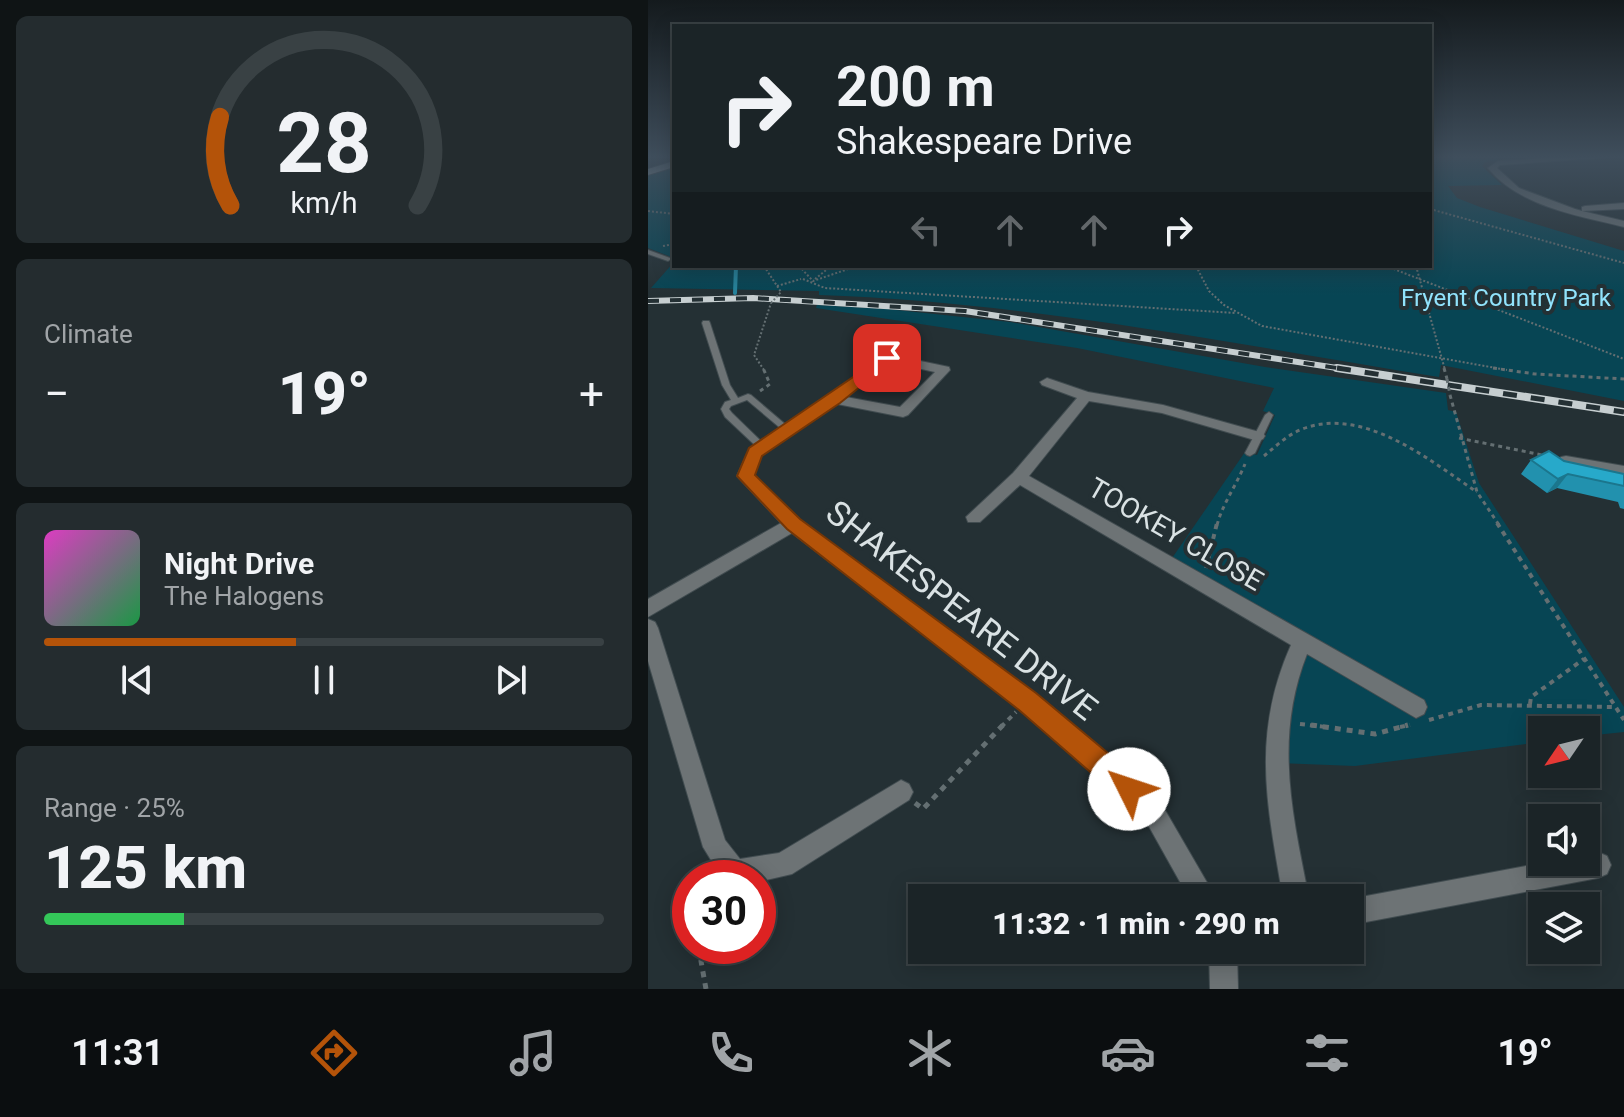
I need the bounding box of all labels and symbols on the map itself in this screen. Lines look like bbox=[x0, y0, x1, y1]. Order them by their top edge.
park label: Fryent Country Park bbox=[1401, 284, 1612, 312]
pin bbox=[853, 324, 921, 392]
street label: TOOKEY CLOSE bbox=[1082, 471, 1269, 598]
street label: SHAKESPEARE DRIVE bbox=[819, 492, 1105, 728]
north arrow bbox=[1528, 716, 1600, 788]
position arrow bbox=[1087, 747, 1171, 831]
speed limit sign: 30 bbox=[672, 860, 776, 964]

